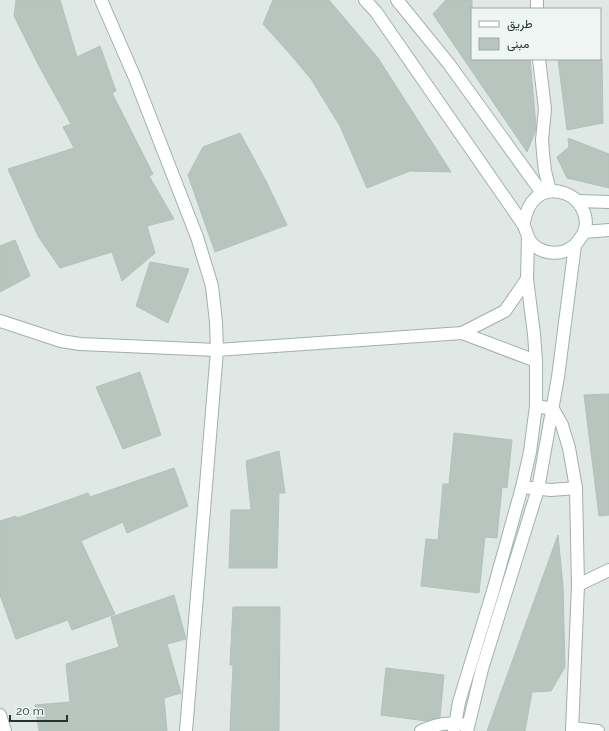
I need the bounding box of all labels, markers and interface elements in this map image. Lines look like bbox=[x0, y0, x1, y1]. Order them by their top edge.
legend bbox=[471, 8, 601, 60]
text: طريق bbox=[507, 17, 533, 32]
text: مبنى bbox=[507, 37, 529, 52]
scale bar bbox=[10, 697, 67, 723]
text: 20 m bbox=[16, 704, 44, 718]

